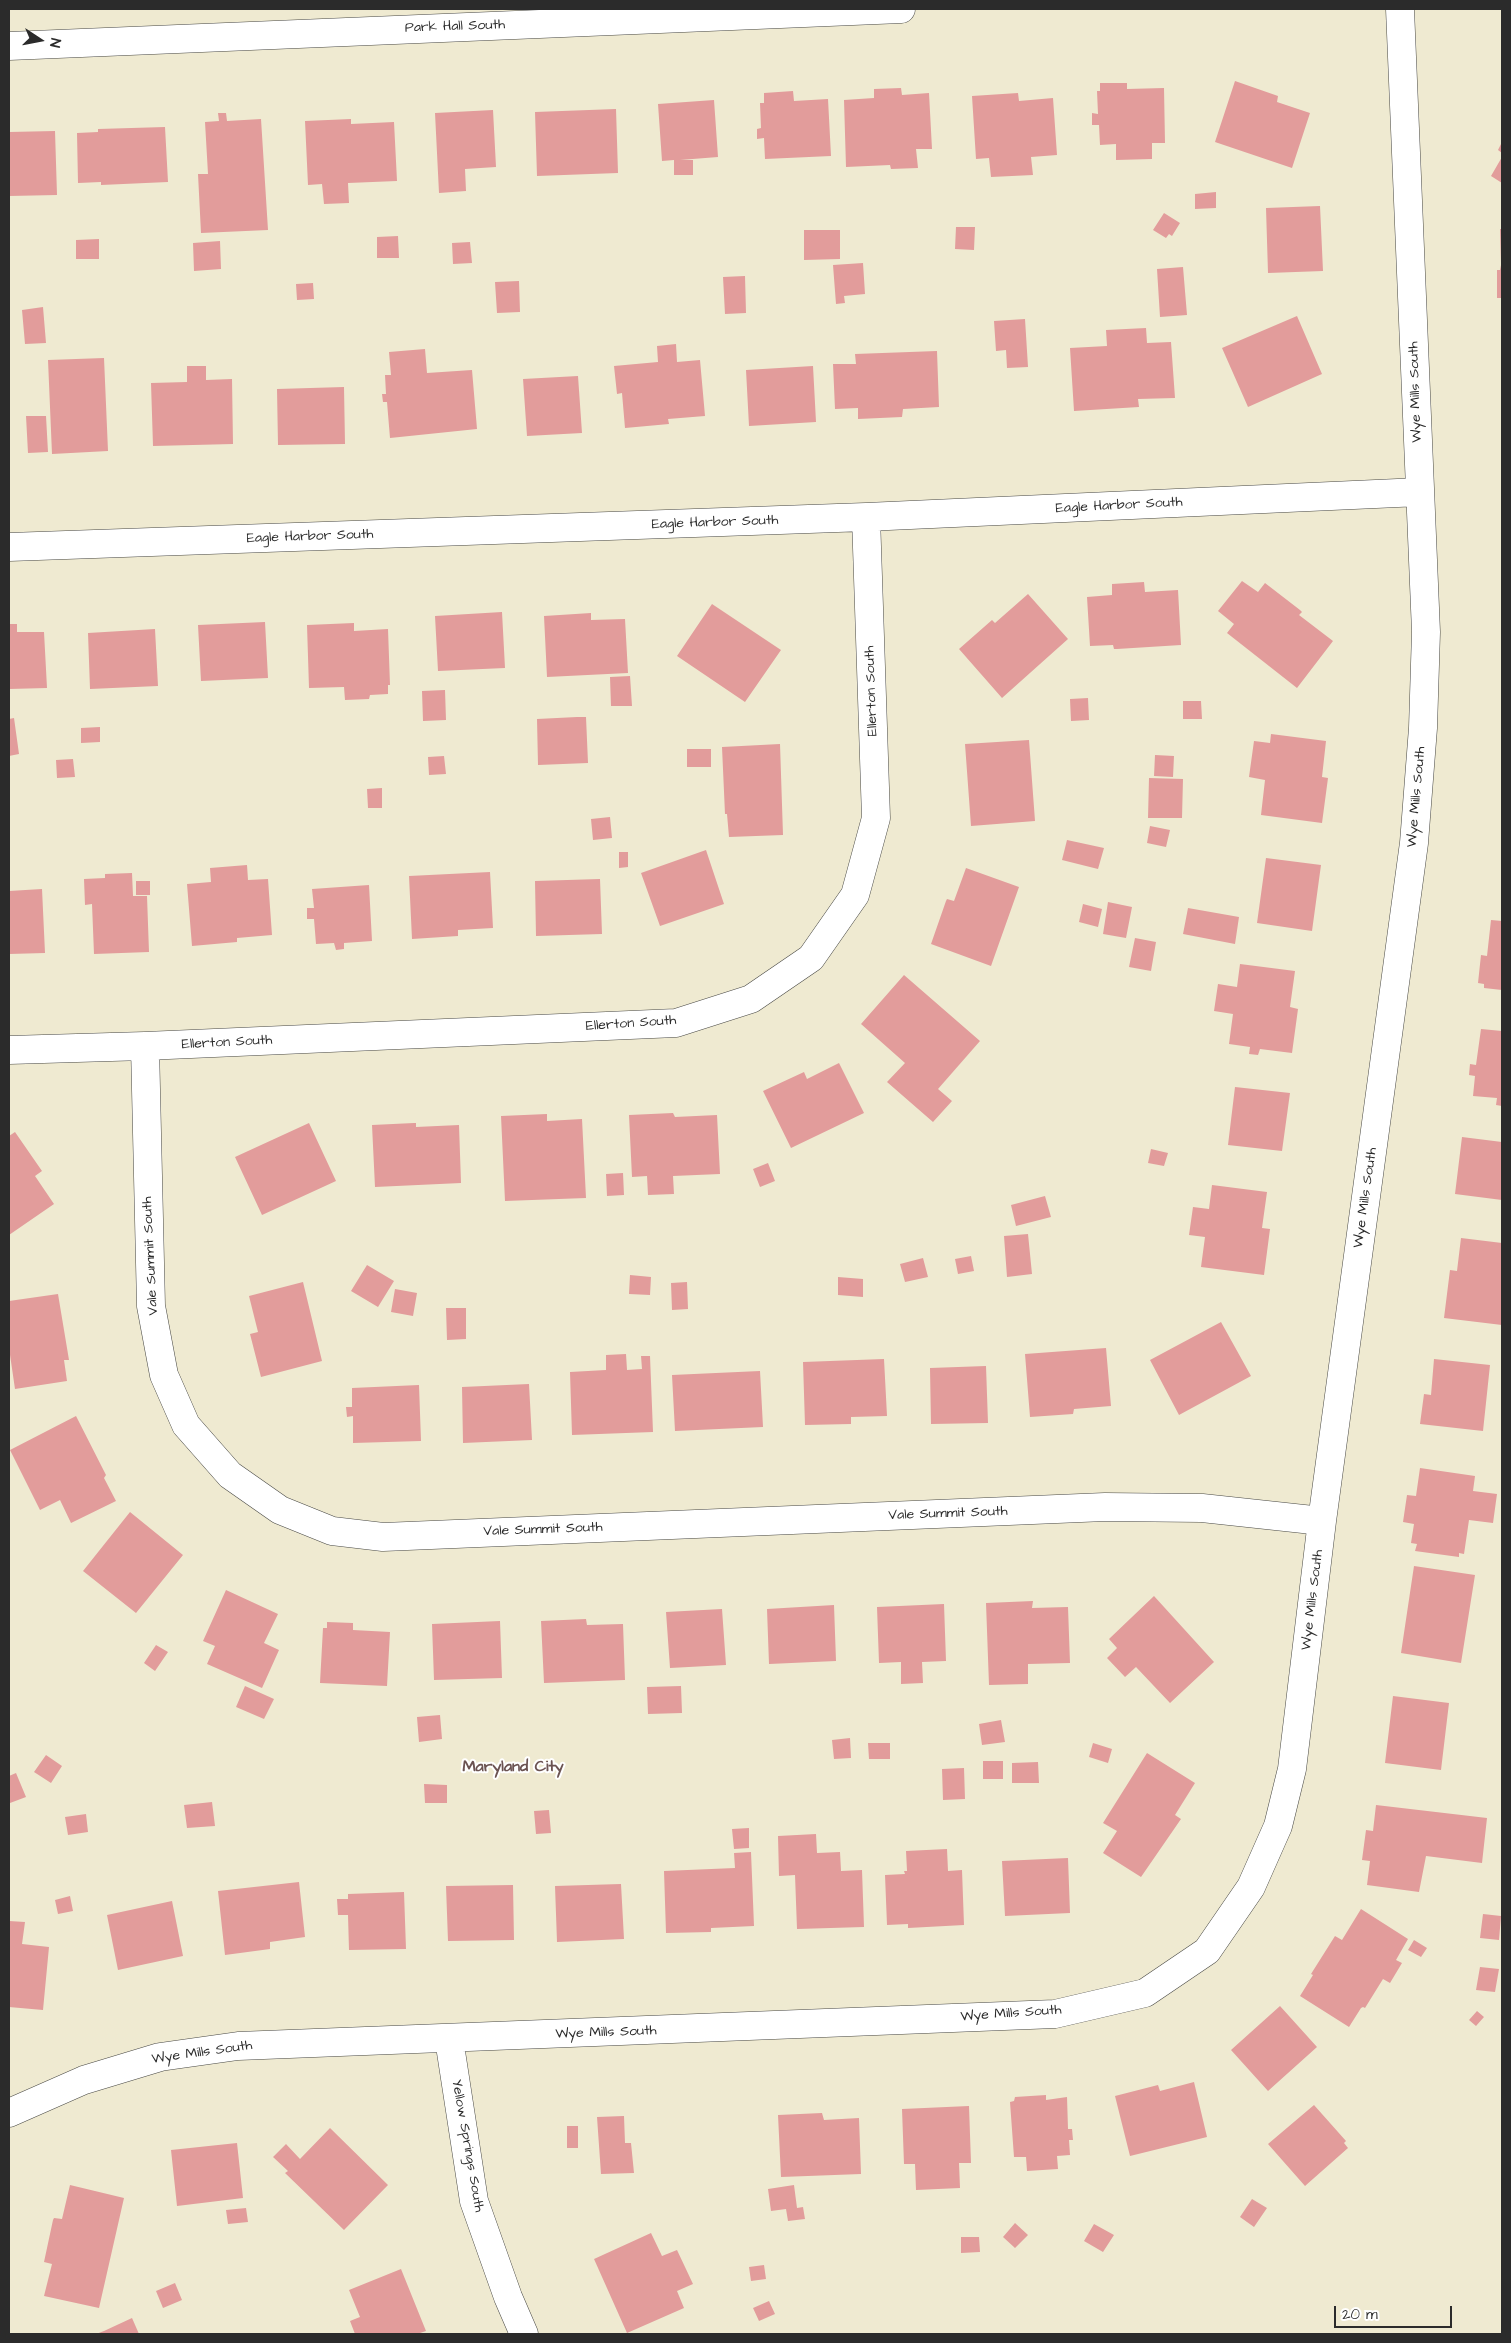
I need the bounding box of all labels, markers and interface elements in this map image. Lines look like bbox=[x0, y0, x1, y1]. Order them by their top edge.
north arrow bbox=[15, 15, 65, 65]
street label: Park Hall South bbox=[405, 17, 505, 37]
text: N bbox=[44, 37, 65, 49]
street label: Wye Mills South bbox=[1406, 341, 1426, 443]
street label: Eagle Harbor South bbox=[1055, 494, 1183, 518]
street label: Eagle Harbor South bbox=[651, 512, 779, 534]
street label: Eagle Harbor South bbox=[246, 526, 374, 548]
street label: Ellerton South bbox=[862, 645, 882, 737]
street label: Wye Mills South bbox=[1404, 746, 1430, 848]
street label: Ellerton South bbox=[585, 1012, 677, 1036]
street label: Ellerton South bbox=[181, 1032, 273, 1054]
street label: Wye Mills South bbox=[1351, 1147, 1381, 1249]
street label: Vale Summit South bbox=[139, 1196, 163, 1316]
street label: Vale Summit South bbox=[888, 1504, 1008, 1524]
street label: Vale Summit South bbox=[483, 1520, 603, 1540]
street label: Wye Mills South bbox=[1298, 1549, 1328, 1651]
district label: Maryland City bbox=[462, 1758, 564, 1778]
street label: Wye Mills South bbox=[960, 2002, 1062, 2026]
street label: Wye Mills South bbox=[555, 2023, 657, 2043]
street label: Wye Mills South bbox=[151, 2038, 253, 2068]
street label: Yellow Springs South bbox=[447, 2078, 487, 2214]
scale bar bbox=[1336, 2296, 1454, 2328]
text: 20 m bbox=[1342, 2304, 1378, 2325]

